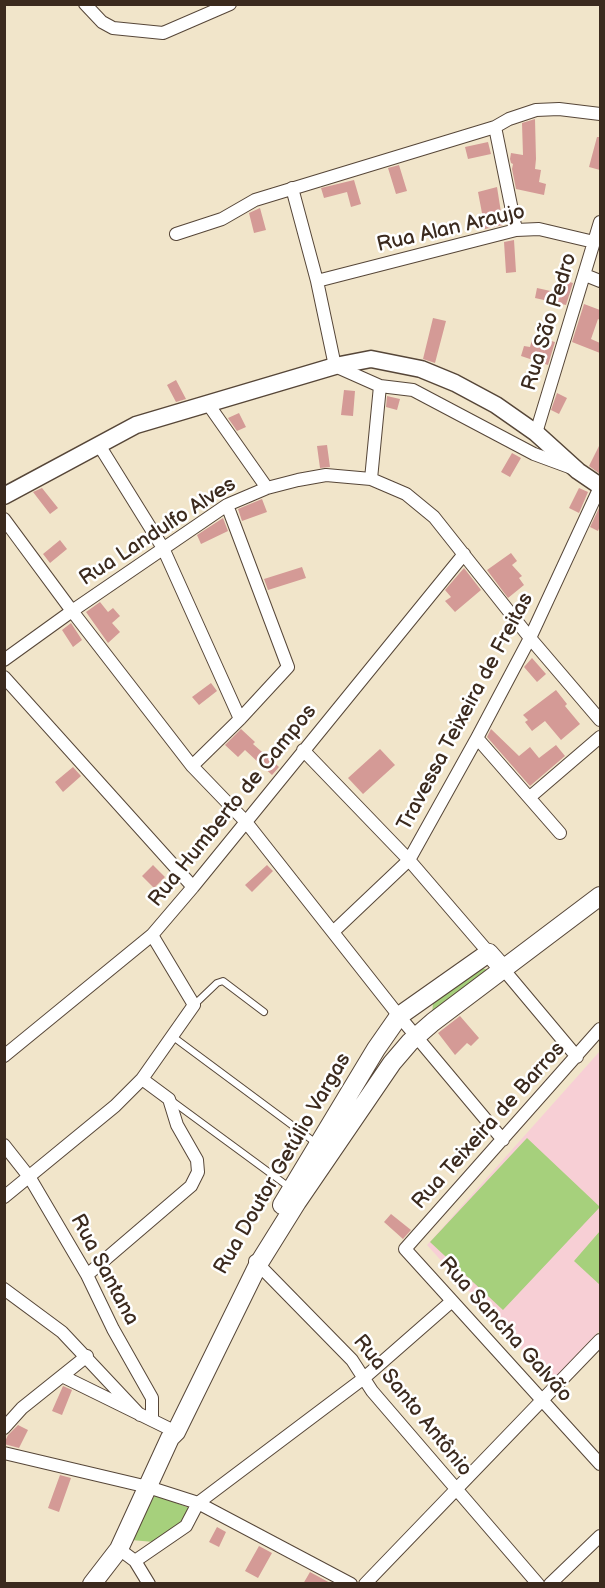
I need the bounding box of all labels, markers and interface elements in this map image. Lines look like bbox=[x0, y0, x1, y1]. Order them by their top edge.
street label: Rua Alan Araujo bbox=[374, 200, 528, 258]
street label: Rua São Pedro bbox=[517, 250, 583, 394]
street label: Rua Landulfo Alves bbox=[75, 472, 241, 592]
street label: Travessa Teixeira de Freitas bbox=[393, 589, 539, 835]
street label: Rua Humberto de Campos bbox=[144, 700, 322, 912]
street label: Rua Teixeira de Barros bbox=[407, 1037, 571, 1215]
street label: Rua Doutor Getúlio Vargas bbox=[209, 1049, 357, 1279]
street label: Rua Santana bbox=[64, 1210, 144, 1330]
street label: Rua Sancha Galvão bbox=[433, 1252, 577, 1408]
street label: Rua Santo Antônio bbox=[347, 1330, 477, 1482]

